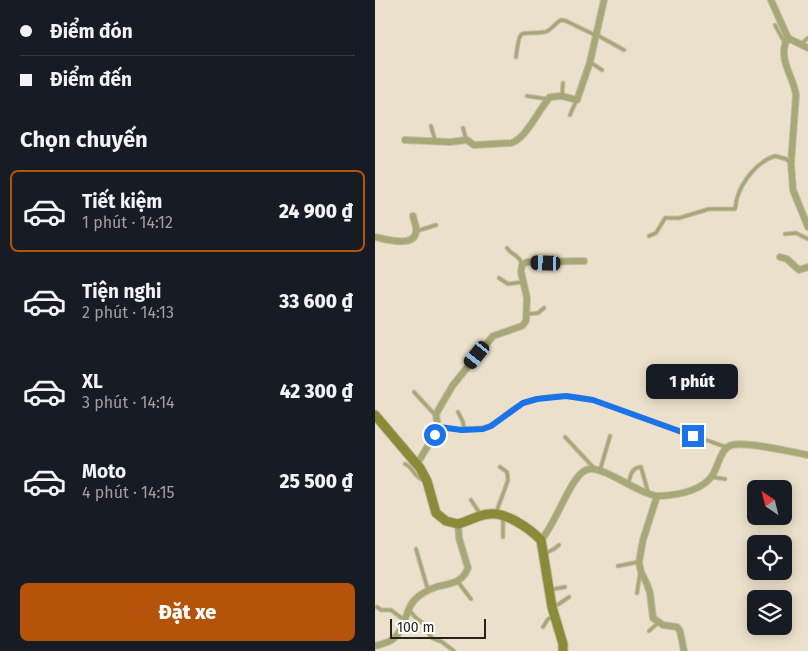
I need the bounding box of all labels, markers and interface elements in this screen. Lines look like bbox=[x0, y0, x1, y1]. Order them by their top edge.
text: Điểm đón bbox=[50, 20, 133, 43]
text: Điểm đến bbox=[50, 68, 132, 91]
text: Chọn chuyến bbox=[20, 126, 148, 153]
icon: car bbox=[22, 189, 67, 234]
text: Tiết kiệm bbox=[82, 190, 162, 213]
text: 24 900 ₫ bbox=[279, 200, 353, 223]
text: 1 phút · 14:12 bbox=[82, 213, 173, 232]
car bbox=[530, 255, 561, 271]
icon: car bbox=[22, 279, 67, 324]
text: Tiện nghi bbox=[82, 280, 161, 303]
text: 33 600 ₫ bbox=[279, 290, 353, 313]
text: 2 phút · 14:13 bbox=[82, 303, 174, 322]
car bbox=[461, 339, 492, 371]
callout: 1 phút bbox=[647, 364, 739, 398]
icon: car bbox=[22, 369, 67, 414]
text: XL bbox=[82, 370, 103, 393]
text: 1 phút bbox=[669, 372, 715, 391]
text: 42 300 ₫ bbox=[280, 380, 353, 403]
text: 3 phút · 14:14 bbox=[82, 393, 175, 412]
route start bbox=[424, 424, 446, 446]
route end bbox=[682, 425, 704, 447]
icon: car bbox=[22, 459, 67, 504]
text: Moto bbox=[82, 460, 126, 483]
text: 25 500 ₫ bbox=[279, 470, 353, 493]
north arrow bbox=[747, 480, 793, 525]
map controls bbox=[747, 480, 792, 635]
text: 4 phút · 14:15 bbox=[82, 483, 175, 502]
button: locate bbox=[747, 535, 792, 580]
button: Đặt xe bbox=[20, 583, 355, 641]
button: layers bbox=[747, 590, 792, 635]
scale bar bbox=[390, 616, 486, 639]
text: 100 m bbox=[397, 619, 434, 636]

